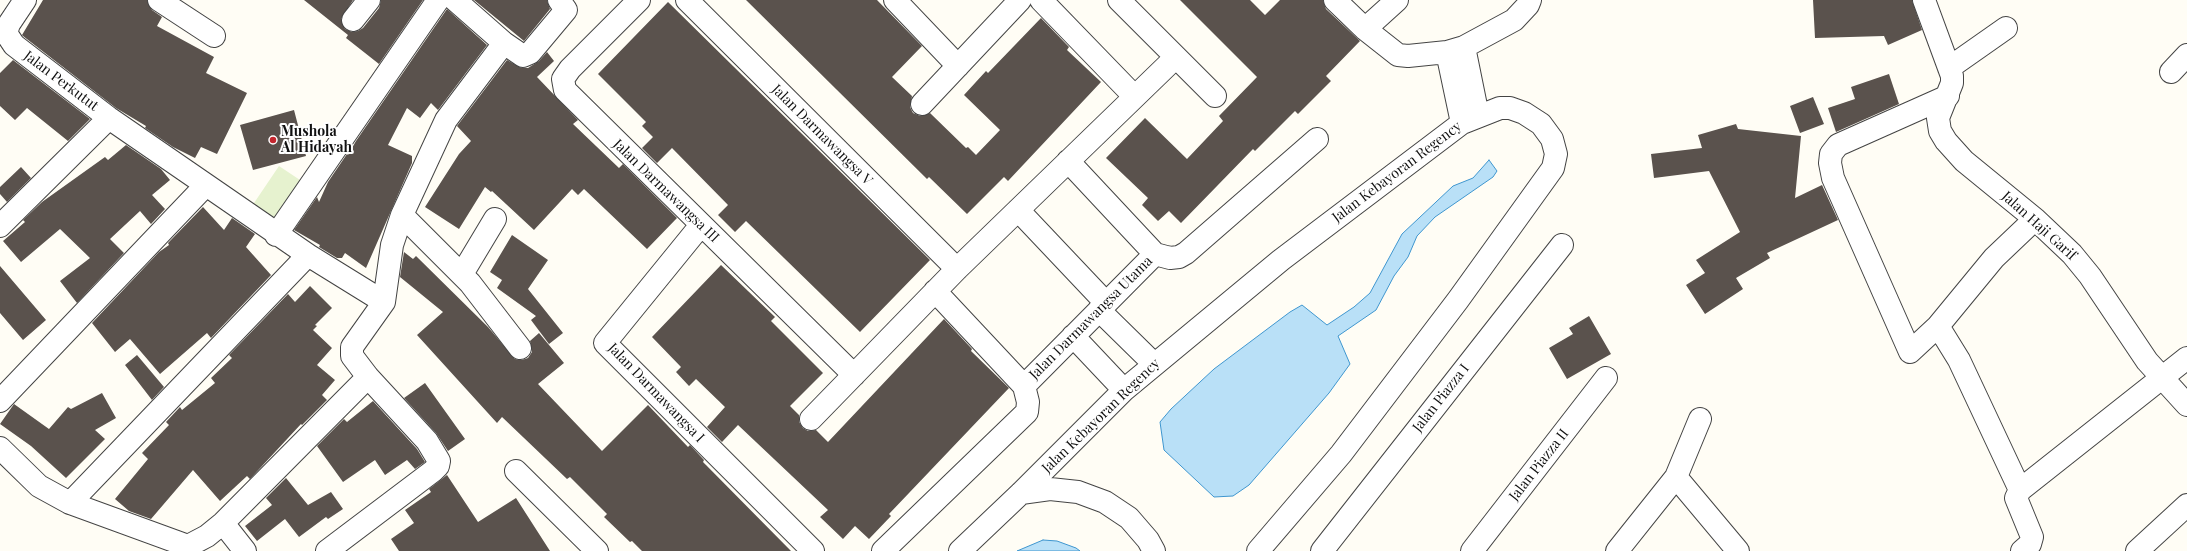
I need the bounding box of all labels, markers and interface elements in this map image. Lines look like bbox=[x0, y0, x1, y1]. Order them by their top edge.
street label: Jalan Perkutut bbox=[20, 48, 102, 114]
street label: Jalan Darmawangsa V bbox=[768, 81, 876, 189]
street label: Jalan Kebayoran Regency bbox=[1329, 118, 1465, 226]
place label: Mushola Al Hidayah bbox=[281, 124, 352, 156]
marker: Mushola Al Hidayah bbox=[268, 135, 278, 145]
street label: Jalan Darmawangsa III bbox=[610, 136, 722, 246]
street label: Jalan Haji Garif bbox=[1998, 188, 2080, 264]
street label: Jalan Darmawangsa Utama bbox=[1026, 253, 1156, 383]
street label: Jalan Darmawangsa I bbox=[604, 340, 708, 446]
street label: Jalan Kebayoran Regency bbox=[1039, 355, 1163, 477]
street label: Jalan Piazza I bbox=[1409, 361, 1473, 435]
street label: Jalan Piazza II bbox=[1506, 426, 1572, 504]

